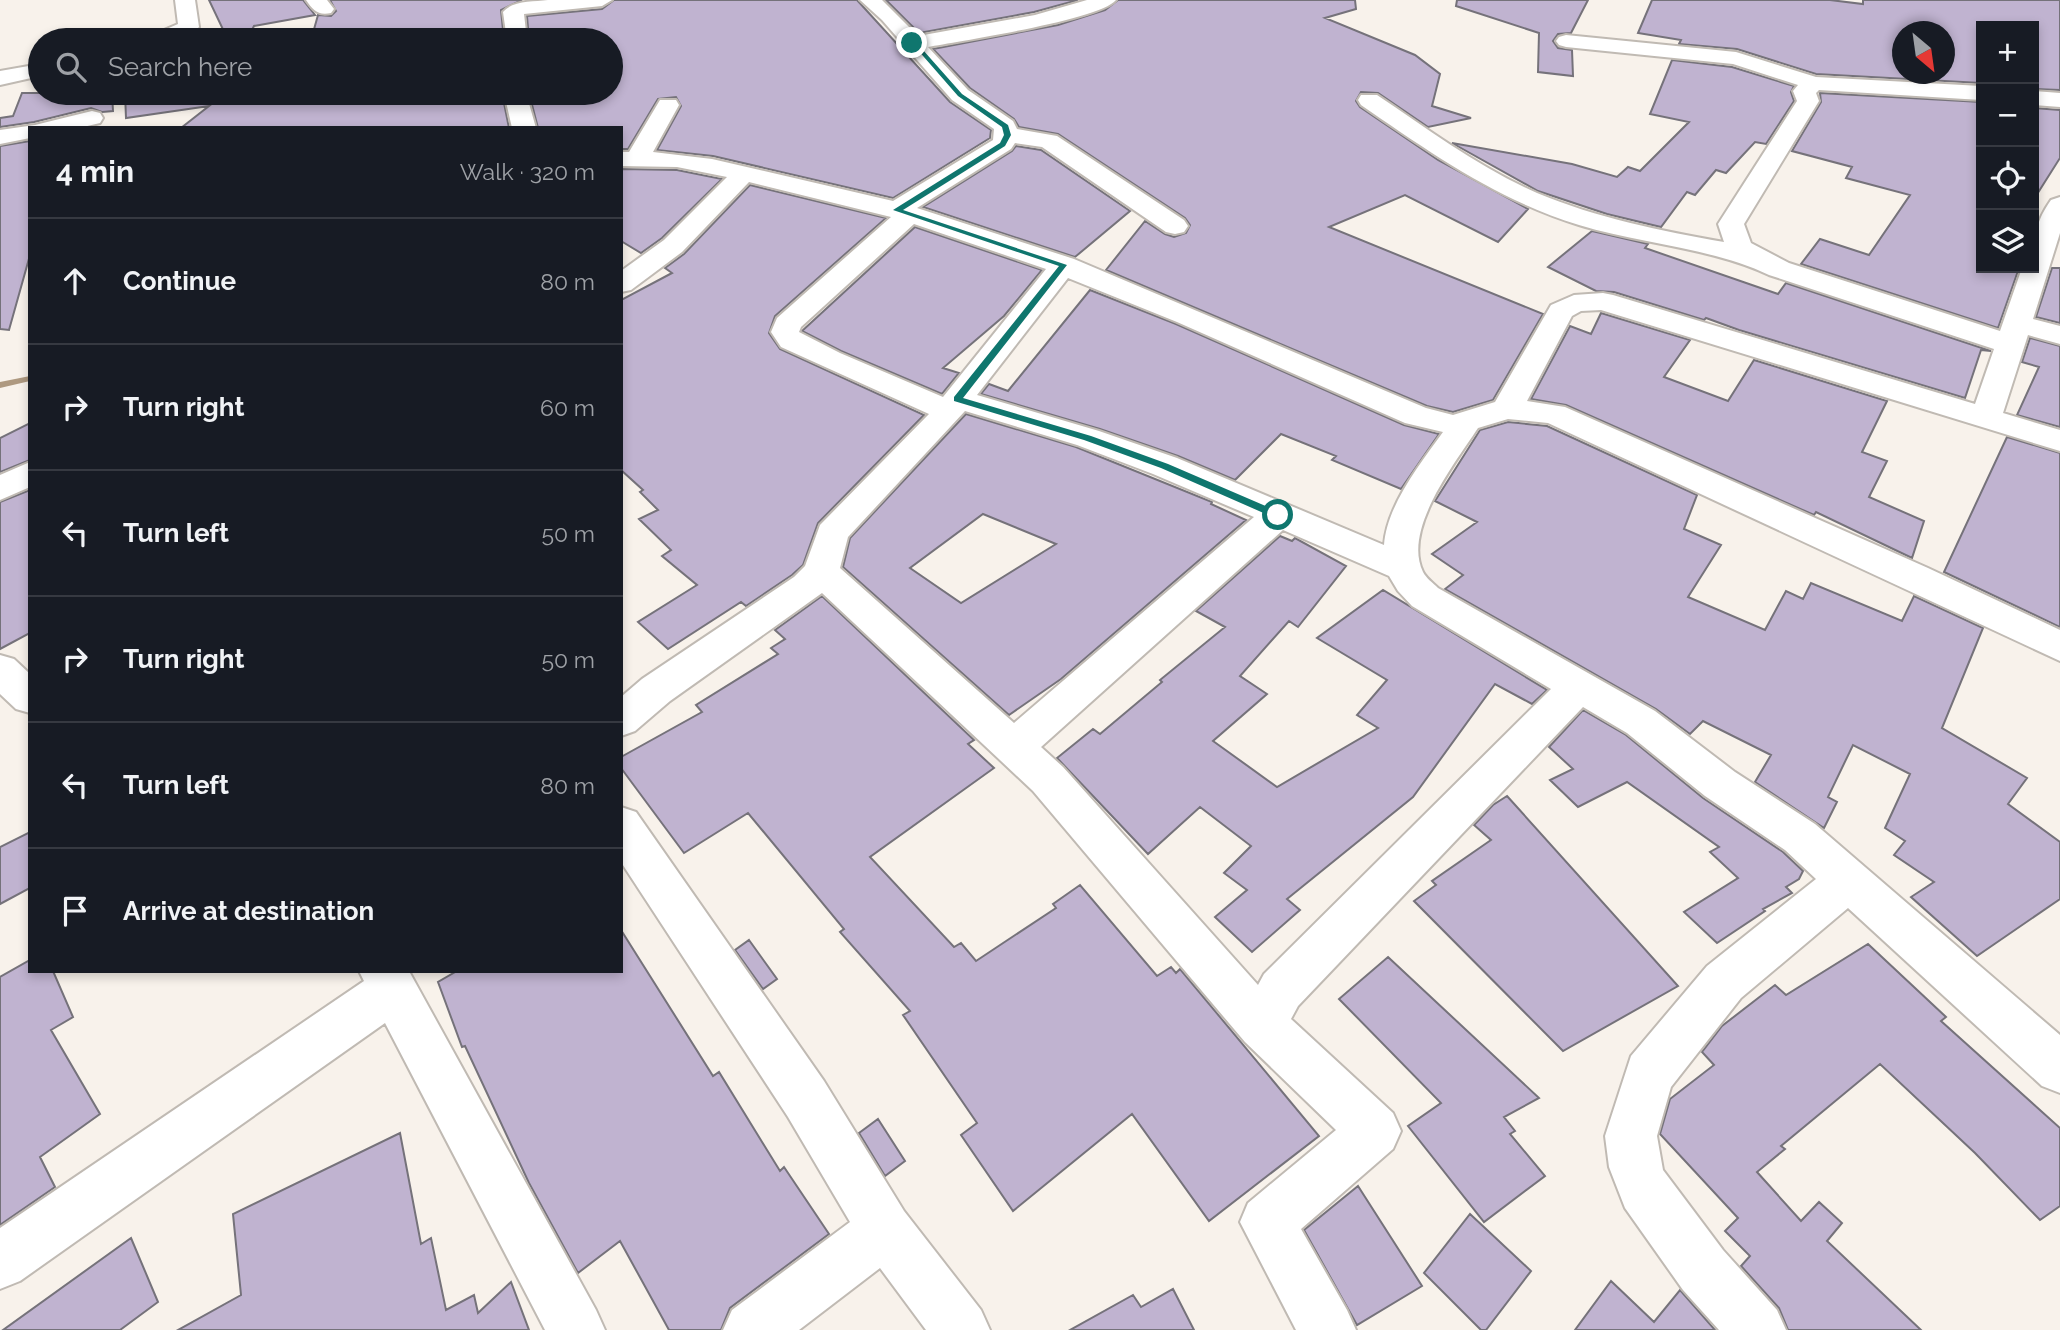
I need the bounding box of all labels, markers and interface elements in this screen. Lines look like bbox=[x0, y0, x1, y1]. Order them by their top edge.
north arrow bbox=[1892, 21, 1955, 84]
map controls bbox=[1976, 21, 2039, 273]
button: + bbox=[1976, 21, 2039, 84]
route end bbox=[896, 27, 927, 58]
search box bbox=[28, 28, 623, 105]
icon: search bbox=[52, 48, 90, 86]
text: Search here bbox=[108, 52, 252, 82]
button: − bbox=[1976, 84, 2039, 147]
button: locate bbox=[1976, 147, 2039, 210]
text: 4 min bbox=[56, 154, 134, 189]
text: Walk · 320 m bbox=[460, 158, 595, 185]
button: layers bbox=[1976, 210, 2039, 273]
icon: ahead bbox=[56, 262, 94, 300]
text: Continue bbox=[123, 266, 236, 296]
text: 80 m bbox=[540, 268, 595, 295]
icon: right bbox=[56, 388, 94, 426]
text: Turn right bbox=[123, 392, 244, 422]
text: 60 m bbox=[540, 394, 595, 421]
route start bbox=[1262, 499, 1293, 530]
icon: left bbox=[56, 514, 94, 552]
text: Turn left bbox=[123, 518, 229, 548]
text: 50 m bbox=[541, 520, 595, 547]
icon: right bbox=[56, 640, 94, 678]
text: Turn right bbox=[123, 644, 244, 674]
text: 50 m bbox=[541, 646, 595, 673]
icon: left bbox=[56, 766, 94, 804]
text: Turn left bbox=[123, 770, 229, 800]
text: 80 m bbox=[540, 772, 595, 799]
icon: arrive bbox=[56, 892, 94, 930]
text: Arrive at destination bbox=[123, 896, 374, 926]

